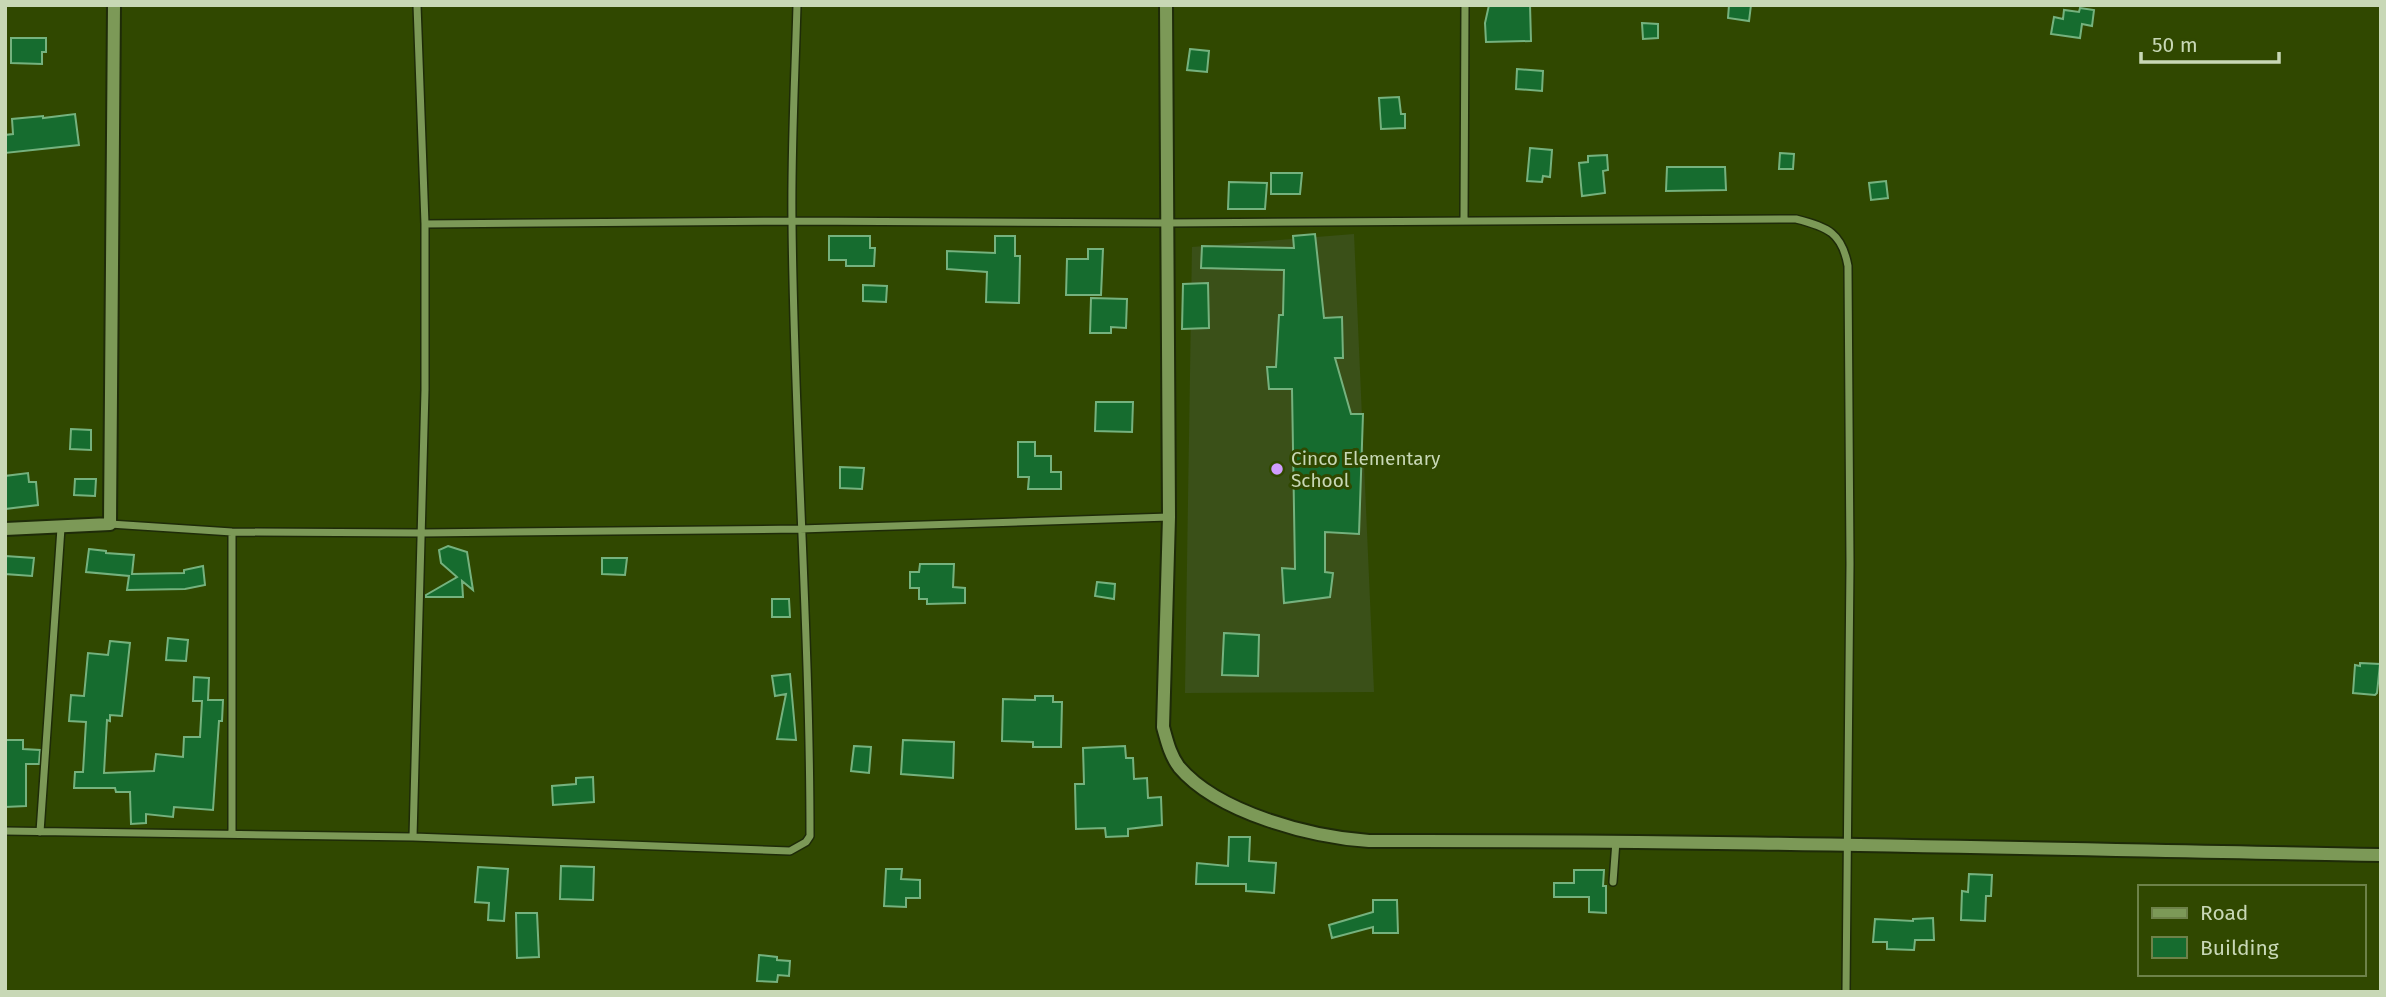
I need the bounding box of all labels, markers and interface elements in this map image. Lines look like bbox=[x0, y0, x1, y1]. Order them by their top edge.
scale bar bbox=[2141, 21, 2279, 65]
text: 50 m bbox=[2152, 32, 2198, 58]
place label: Cinco Elementary School bbox=[1291, 447, 1441, 492]
marker: Cinco Elementary School bbox=[1269, 461, 1285, 477]
legend bbox=[2138, 885, 2365, 976]
text: Road bbox=[2200, 900, 2248, 926]
text: Building bbox=[2200, 935, 2279, 961]

